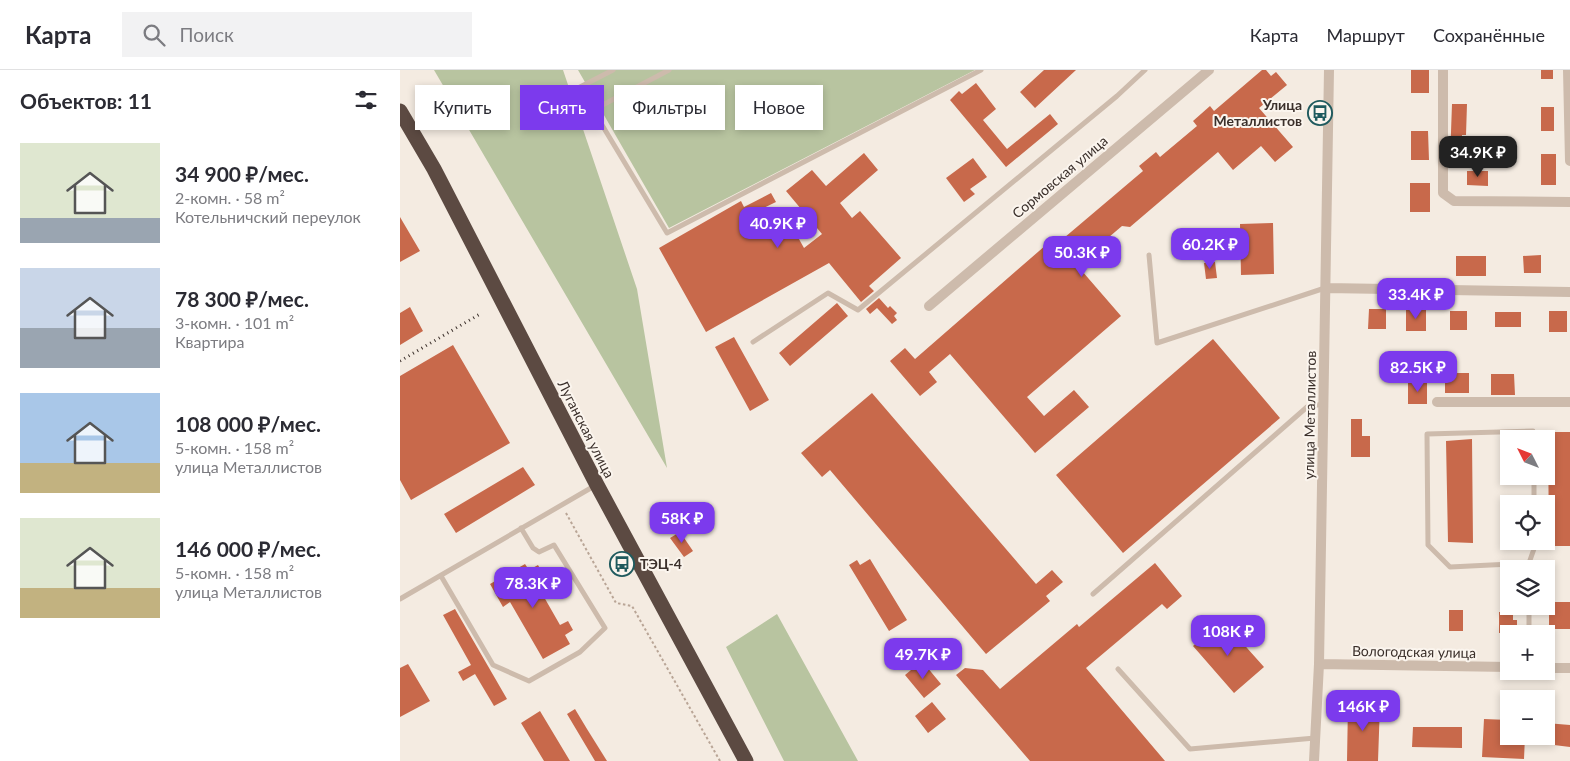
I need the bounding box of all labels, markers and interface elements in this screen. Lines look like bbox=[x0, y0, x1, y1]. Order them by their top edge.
search box bbox=[122, 12, 472, 57]
text: Карта bbox=[25, 20, 92, 49]
icon: search bbox=[140, 21, 168, 49]
text: Поиск bbox=[180, 23, 234, 46]
text: Карта bbox=[1250, 24, 1298, 46]
text: Маршрут bbox=[1326, 24, 1405, 46]
text: Сохранённые bbox=[1433, 24, 1545, 46]
chip: Купить bbox=[415, 85, 510, 130]
chip: Снять bbox=[520, 85, 604, 130]
chip: Фильтры bbox=[614, 85, 725, 130]
chip: Новое bbox=[735, 85, 823, 130]
icon: filters bbox=[352, 86, 380, 114]
text: Объектов: 11 bbox=[20, 88, 152, 113]
place label: Улица Металлистов bbox=[1214, 96, 1302, 129]
bus stop icon: Улица Металлистов bbox=[1307, 100, 1333, 126]
street label: Сормовская улица bbox=[1008, 132, 1111, 221]
pin: 34.9K ₽ bbox=[1432, 136, 1524, 178]
text: 34.9K ₽ bbox=[1450, 142, 1506, 161]
text: 34 900 ₽/мес. bbox=[175, 161, 309, 186]
icon: home bbox=[60, 163, 120, 223]
text: 2-комн. · 58 m² bbox=[175, 188, 285, 207]
pin: 40.9K ₽ bbox=[732, 206, 824, 249]
text: Котельничский переулок bbox=[175, 207, 361, 226]
text: 40.9K ₽ bbox=[750, 213, 806, 232]
pin: 60.2K ₽ bbox=[1164, 228, 1256, 270]
text: 60.2K ₽ bbox=[1182, 234, 1238, 253]
pin: 50.3K ₽ bbox=[1036, 236, 1128, 278]
text: 50.3K ₽ bbox=[1054, 242, 1110, 261]
pin: 33.4K ₽ bbox=[1370, 278, 1462, 320]
text: 33.4K ₽ bbox=[1388, 284, 1444, 303]
text: 78 300 ₽/мес. bbox=[175, 286, 309, 311]
icon: home bbox=[60, 288, 120, 348]
text: 3-комн. · 101 m² bbox=[175, 313, 294, 332]
text: Квартира bbox=[175, 332, 244, 351]
street label: улица Металлистов bbox=[1300, 350, 1319, 479]
pin: 82.5K ₽ bbox=[1372, 350, 1464, 393]
text: 82.5K ₽ bbox=[1390, 357, 1446, 376]
street label: Луганская улица bbox=[554, 376, 618, 481]
text: 108 000 ₽/мес. bbox=[175, 411, 321, 436]
icon: home bbox=[60, 413, 120, 473]
north arrow bbox=[1500, 430, 1555, 485]
map controls bbox=[1500, 430, 1555, 745]
text: 5-комн. · 158 m² bbox=[175, 438, 294, 457]
text: улица Металлистов bbox=[175, 457, 322, 476]
button: locate bbox=[1500, 495, 1555, 550]
pin: 58K ₽ bbox=[647, 502, 717, 544]
text: 58K ₽ bbox=[661, 508, 703, 527]
text: 146 000 ₽/мес. bbox=[175, 536, 321, 561]
icon: home bbox=[60, 538, 120, 598]
bus stop icon: ТЭЦ-4 bbox=[609, 551, 635, 577]
place label: ТЭЦ-4 bbox=[640, 555, 682, 572]
button: layers bbox=[1500, 560, 1555, 615]
text: 5-комн. · 158 m² bbox=[175, 563, 294, 582]
pin: 78.3K ₽ bbox=[487, 566, 579, 609]
text: 78.3K ₽ bbox=[505, 573, 561, 592]
text: улица Металлистов bbox=[175, 582, 322, 601]
pin: 108K ₽ bbox=[1187, 614, 1269, 657]
text: 108K ₽ bbox=[1202, 621, 1254, 640]
button: + bbox=[1500, 625, 1555, 680]
pin: 49.7K ₽ bbox=[877, 638, 969, 680]
street label: Вологодская улица bbox=[1352, 642, 1476, 661]
text: 49.7K ₽ bbox=[895, 644, 951, 663]
pin: 146K ₽ bbox=[1322, 690, 1404, 732]
button: − bbox=[1500, 690, 1555, 745]
text: 146K ₽ bbox=[1337, 696, 1389, 715]

